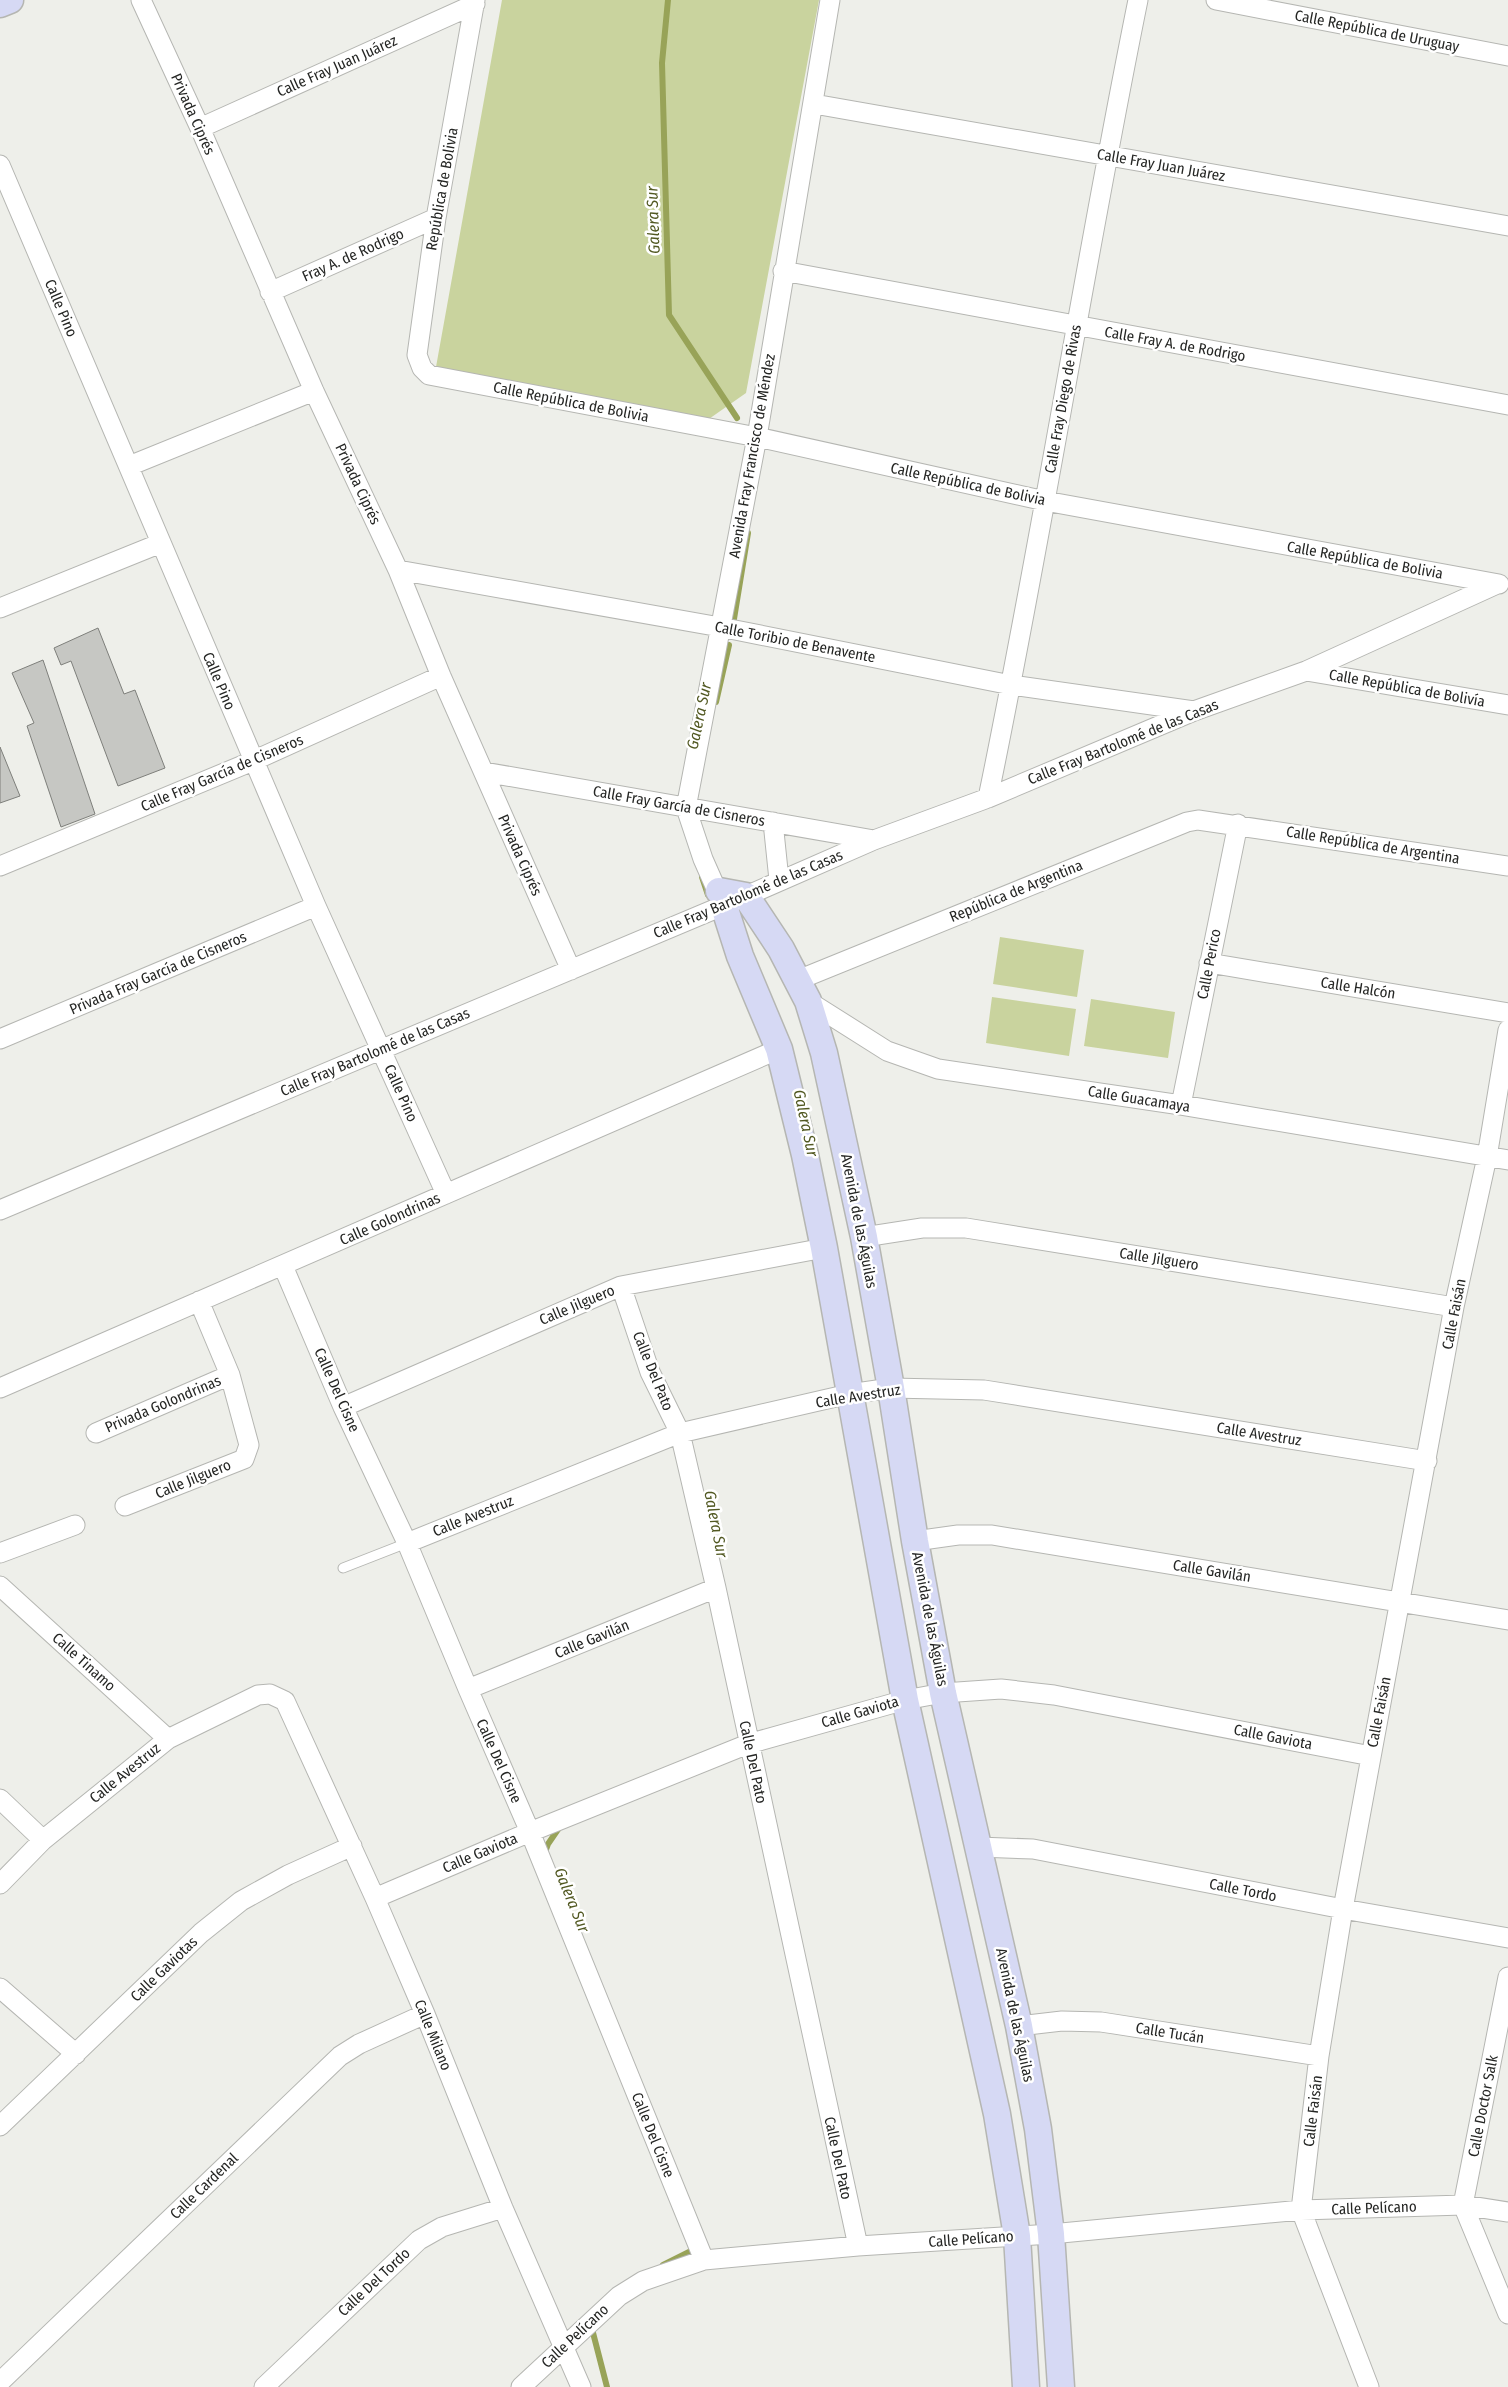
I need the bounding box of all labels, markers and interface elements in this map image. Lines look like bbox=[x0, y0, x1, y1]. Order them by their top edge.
street label: Calle República de Uruguay bbox=[1293, 6, 1461, 56]
street label: Calle Fray Juan Juárez bbox=[274, 31, 400, 101]
street label: Privada Ciprés bbox=[167, 70, 219, 158]
street label: República de Bolivia bbox=[422, 126, 462, 252]
street label: Calle Fray Juan Juárez bbox=[1096, 145, 1226, 185]
water label: Galera Sur bbox=[642, 185, 664, 254]
street label: Fray A. de Rodrigo bbox=[299, 224, 407, 285]
street label: Calle Pino bbox=[41, 276, 81, 340]
street label: Calle Fray Diego de Rivas bbox=[1041, 323, 1085, 475]
street label: Calle Fray A. de Rodrigo bbox=[1103, 323, 1247, 365]
street label: Avenida Fray Francisco de Méndez bbox=[725, 352, 779, 560]
street label: Calle República de Bolivia bbox=[492, 378, 650, 426]
street label: Privada Ciprés bbox=[331, 441, 385, 527]
street label: Calle República de Bolivia bbox=[889, 459, 1047, 509]
street label: Calle República de Bolivia bbox=[1286, 537, 1444, 583]
street label: Calle Toribio de Benavente bbox=[713, 618, 877, 666]
street label: Calle Pino bbox=[199, 649, 239, 713]
street label: Calle República de Bolivía bbox=[1328, 665, 1486, 711]
water label: Galera Sur bbox=[683, 680, 715, 751]
street label: Calle Fray Bartolomé de las Casas bbox=[1025, 695, 1221, 789]
street label: Calle Fray García de Cisneros bbox=[138, 731, 306, 815]
street label: Calle Fray García de Cisneros bbox=[591, 782, 767, 830]
street label: Privada Ciprés bbox=[494, 811, 546, 899]
street label: Calle República de Argentina bbox=[1285, 822, 1461, 868]
street label: Calle Fray Bartolomé de las Casas bbox=[651, 846, 845, 942]
street label: República de Argentina bbox=[947, 856, 1085, 926]
street label: Privada Fray García de Cisneros bbox=[67, 927, 249, 1019]
street label: Calle Perico bbox=[1193, 927, 1225, 1001]
street label: Calle Halcón bbox=[1319, 973, 1397, 1003]
street label: Calle Fray Bartolomé de las Casas bbox=[278, 1004, 472, 1100]
street label: Calle Pino bbox=[380, 1062, 422, 1125]
street label: Calle Guacamaya bbox=[1087, 1082, 1191, 1116]
water label: Galera Sur bbox=[790, 1088, 822, 1159]
street label: Avenida de las Águilas bbox=[837, 1152, 881, 1290]
street label: Calle Golondrinas bbox=[337, 1189, 443, 1249]
street label: Calle Jilguero bbox=[1118, 1244, 1200, 1274]
street label: Calle Faisán bbox=[1438, 1277, 1470, 1351]
street label: Calle Jilguero bbox=[537, 1281, 618, 1329]
street label: Calle Del Pato bbox=[629, 1329, 677, 1413]
street label: Calle Del Cisne bbox=[310, 1345, 364, 1435]
street label: Privada Golondrinas bbox=[102, 1371, 224, 1437]
street label: Calle Avestruz bbox=[814, 1380, 902, 1412]
street label: Calle Avestruz bbox=[1215, 1418, 1303, 1450]
street label: Calle Jilguero bbox=[152, 1456, 234, 1502]
water label: Galera Sur bbox=[700, 1489, 732, 1560]
street label: Calle Avestruz bbox=[430, 1492, 516, 1540]
street label: Avenida de las Águilas bbox=[908, 1550, 952, 1688]
street label: Calle Gavilán bbox=[1172, 1556, 1252, 1586]
street label: Calle Gavilán bbox=[552, 1616, 632, 1662]
street label: Calle Tinamo bbox=[49, 1629, 119, 1695]
street label: Calle Faisán bbox=[1363, 1675, 1395, 1749]
street label: Calle Gaviota bbox=[819, 1692, 901, 1732]
street label: Calle Del Cisne bbox=[472, 1716, 526, 1806]
street label: Calle Del Pato bbox=[735, 1719, 771, 1805]
street label: Calle Gaviota bbox=[1232, 1721, 1314, 1753]
street label: Calle Avestruz bbox=[86, 1739, 164, 1807]
street label: Calle Gaviota bbox=[440, 1829, 520, 1877]
water label: Galera Sur bbox=[550, 1865, 594, 1935]
street label: Calle Tordo bbox=[1208, 1875, 1278, 1905]
street label: Calle Gaviotas bbox=[127, 1933, 201, 2005]
street label: Avenida de las Águilas bbox=[992, 1946, 1038, 2084]
street label: Calle Milano bbox=[411, 1997, 455, 2073]
street label: Calle Tucán bbox=[1134, 2019, 1206, 2047]
street label: Calle Doctor Salk bbox=[1464, 2054, 1502, 2158]
street label: Calle Faisán bbox=[1300, 2074, 1326, 2148]
street label: Calle Del Cisne bbox=[628, 2090, 678, 2180]
street label: Calle Del Pato bbox=[820, 2115, 856, 2201]
street label: Calle Cardenal bbox=[166, 2149, 242, 2223]
street label: Calle Pelícano bbox=[1331, 2198, 1417, 2218]
street label: Calle Pelícano bbox=[928, 2227, 1014, 2251]
street label: Calle Del Tordo bbox=[334, 2244, 414, 2320]
street label: Calle Pelícano bbox=[538, 2300, 612, 2372]

